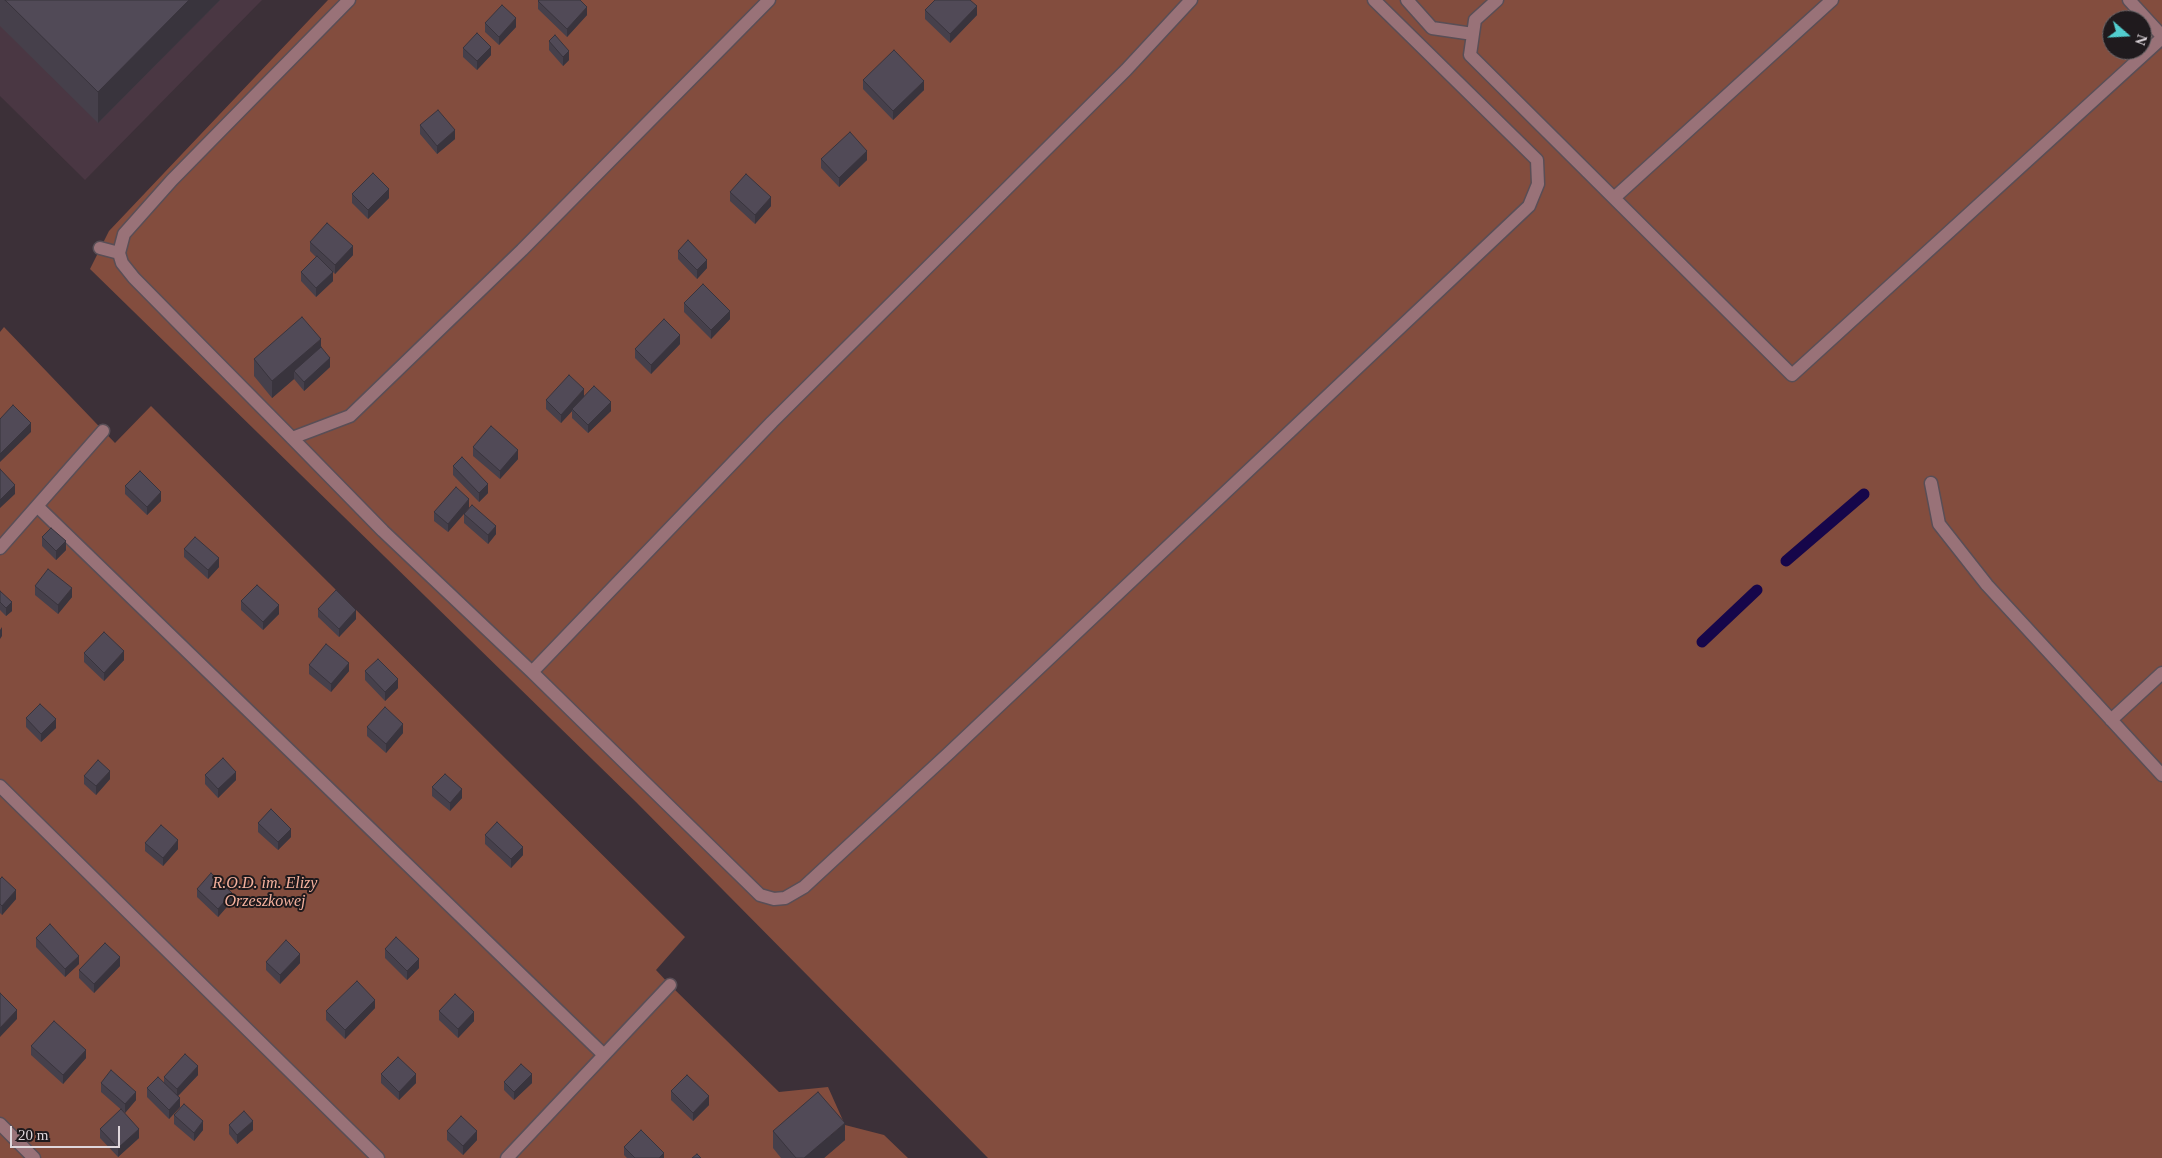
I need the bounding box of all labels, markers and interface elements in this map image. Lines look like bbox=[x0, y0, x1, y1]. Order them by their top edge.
north arrow bbox=[2102, 10, 2152, 60]
text: N bbox=[2132, 32, 2149, 47]
park label: R.O.D. im. Elizy Orzeszkowej bbox=[213, 874, 317, 912]
scale bar bbox=[12, 1116, 122, 1148]
text: 20 m bbox=[18, 1127, 48, 1143]

